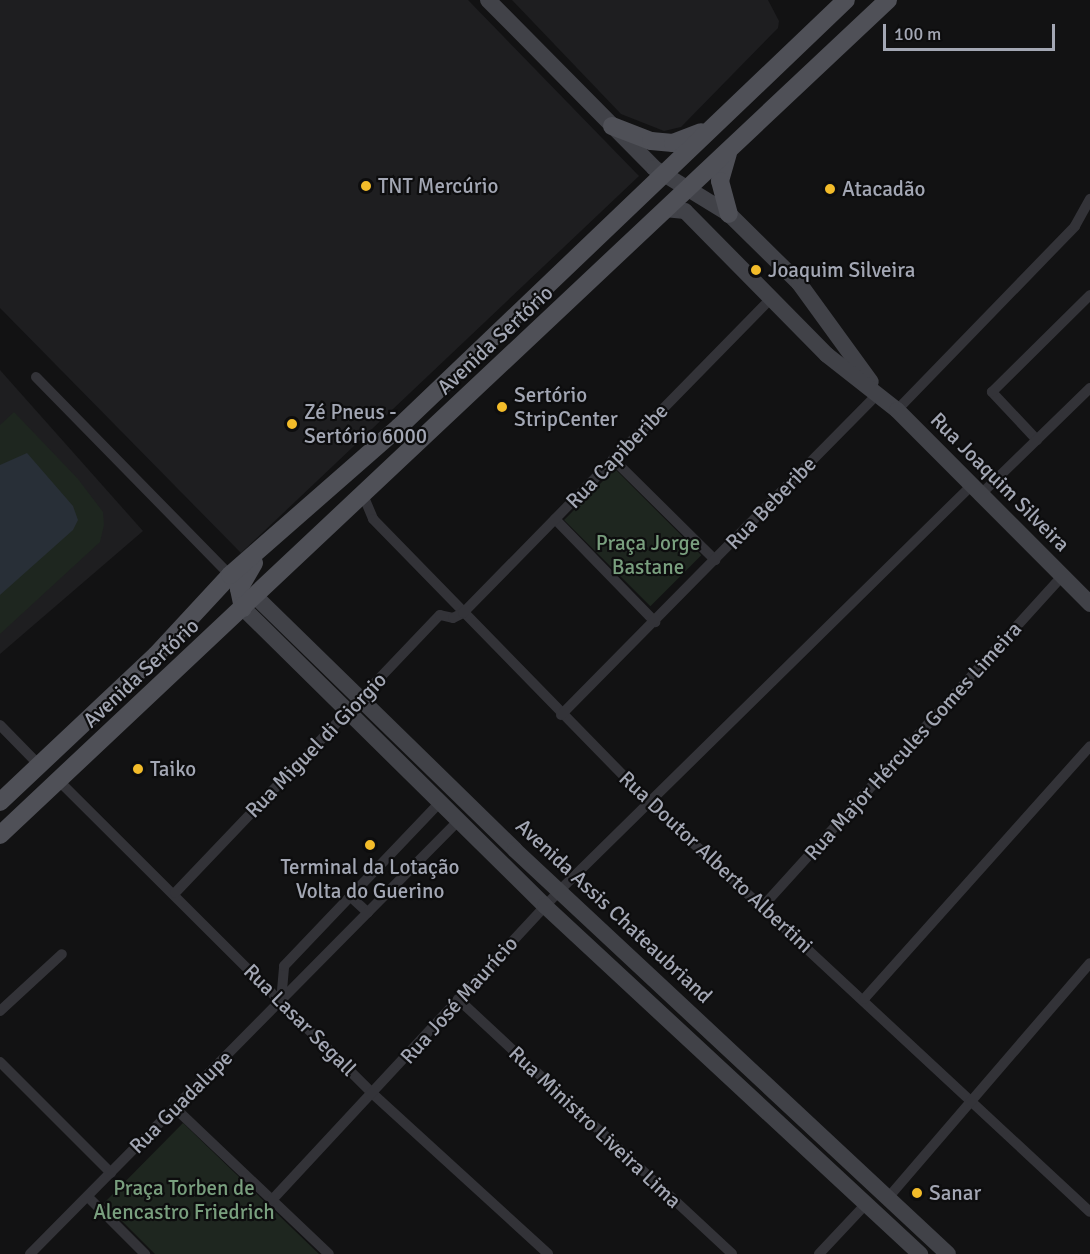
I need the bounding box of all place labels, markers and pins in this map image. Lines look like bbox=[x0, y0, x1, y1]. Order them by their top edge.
place label: TNT Mercúrio bbox=[378, 173, 498, 199]
place label: Atacadão bbox=[842, 176, 925, 202]
marker: TNT Mercúrio bbox=[359, 179, 373, 193]
marker: Atacadão bbox=[823, 182, 837, 196]
place label: Joaquim Silveira bbox=[768, 257, 915, 283]
marker: Joaquim Silveira bbox=[749, 263, 763, 277]
place label: Sertório StripCenter bbox=[514, 382, 618, 432]
place label: Zé Pneus - Sertório 6000 bbox=[304, 399, 427, 449]
marker: Sertório StripCenter bbox=[495, 400, 509, 414]
marker: Zé Pneus - Sertório 6000 bbox=[285, 417, 299, 431]
place label: Taiko bbox=[150, 756, 196, 782]
marker: Taiko bbox=[131, 762, 145, 776]
marker: Terminal da Lotação Volta do Guerino bbox=[363, 838, 377, 852]
place label: Terminal da Lotação Volta do Guerino bbox=[281, 854, 459, 904]
place label: Sanar bbox=[929, 1180, 981, 1206]
marker: Sanar bbox=[910, 1186, 924, 1200]

